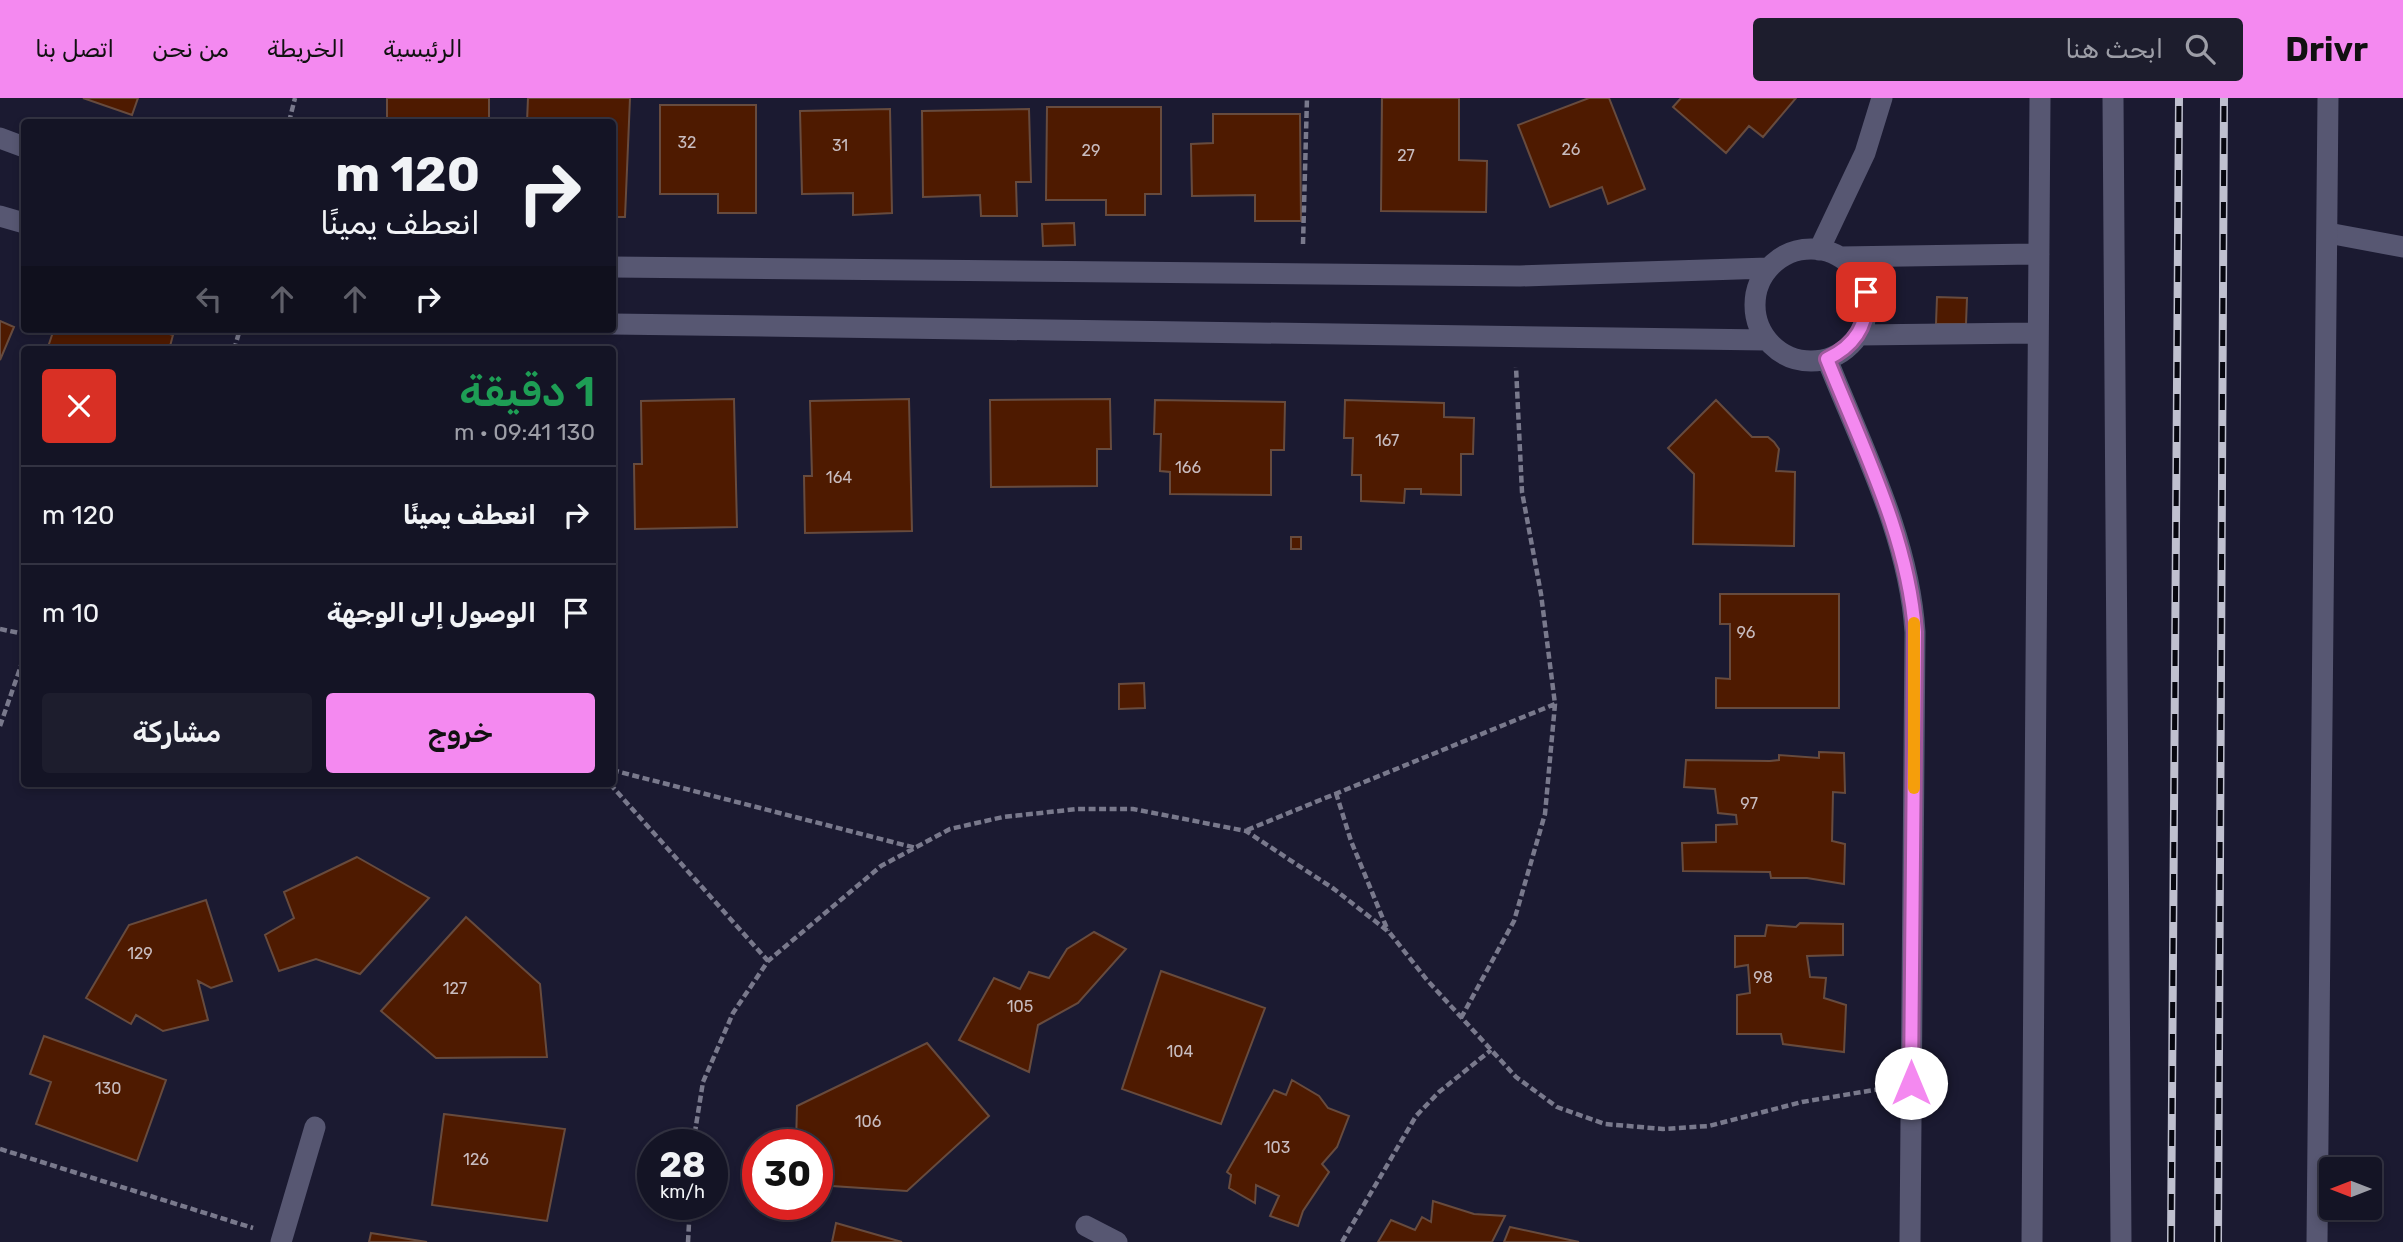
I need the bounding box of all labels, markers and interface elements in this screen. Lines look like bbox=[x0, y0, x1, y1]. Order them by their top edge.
search box bbox=[1753, 18, 2243, 81]
icon: search bbox=[2181, 30, 2219, 68]
text: Drivr bbox=[2285, 30, 2368, 69]
text: ابحث هنا bbox=[2065, 34, 2163, 65]
text: اتصل بنا bbox=[35, 35, 114, 63]
text: من نحن bbox=[152, 35, 229, 63]
text: الخريطة bbox=[267, 35, 345, 63]
text: الرئيسية bbox=[383, 35, 463, 63]
house number: 32 bbox=[677, 133, 697, 152]
house number: 31 bbox=[832, 136, 848, 155]
house number: 26 bbox=[1561, 140, 1581, 159]
house number: 29 bbox=[1082, 141, 1100, 160]
text: 120 m bbox=[335, 145, 480, 203]
house number: 27 bbox=[1397, 146, 1415, 165]
icon: right bbox=[504, 147, 595, 238]
text: انعطف يمينًا bbox=[320, 204, 480, 242]
pin bbox=[1836, 262, 1896, 322]
icon: arrive bbox=[1847, 273, 1885, 311]
icon: left bbox=[190, 280, 228, 318]
icon: ahead bbox=[263, 280, 301, 318]
icon: ahead bbox=[336, 280, 374, 318]
icon: right bbox=[409, 280, 447, 318]
text: 1 دقيقة bbox=[459, 367, 595, 417]
button: close bbox=[42, 369, 116, 443]
text: 130 m · 09:41 bbox=[454, 418, 595, 446]
house number: 167 bbox=[1375, 431, 1399, 450]
house number: 166 bbox=[1175, 458, 1201, 477]
house number: 164 bbox=[826, 468, 852, 487]
icon: right bbox=[557, 496, 595, 534]
text: 120 m bbox=[42, 500, 114, 531]
text: انعطف يمينًا bbox=[403, 500, 536, 531]
icon: arrive bbox=[557, 594, 595, 632]
text: 10 m bbox=[42, 598, 99, 629]
text: الوصول إلى الوجهة bbox=[327, 598, 536, 629]
house number: 96 bbox=[1737, 623, 1756, 642]
button: مشاركة bbox=[42, 693, 312, 773]
button: خروج bbox=[326, 693, 595, 773]
house number: 97 bbox=[1740, 794, 1758, 813]
house number: 129 bbox=[127, 944, 153, 963]
house number: 98 bbox=[1753, 968, 1773, 987]
house number: 127 bbox=[443, 979, 467, 998]
house number: 105 bbox=[1007, 997, 1033, 1016]
house number: 104 bbox=[1167, 1042, 1194, 1061]
position arrow bbox=[1874, 1046, 1948, 1120]
house number: 130 bbox=[95, 1079, 121, 1098]
house number: 106 bbox=[855, 1112, 882, 1131]
speed limit sign: 30 bbox=[742, 1129, 833, 1220]
house number: 103 bbox=[1264, 1138, 1290, 1157]
text: 28 bbox=[659, 1144, 706, 1186]
house number: 126 bbox=[463, 1150, 489, 1169]
north arrow bbox=[2319, 1157, 2382, 1220]
map controls bbox=[2319, 1157, 2382, 1220]
text: km/h bbox=[660, 1181, 705, 1203]

